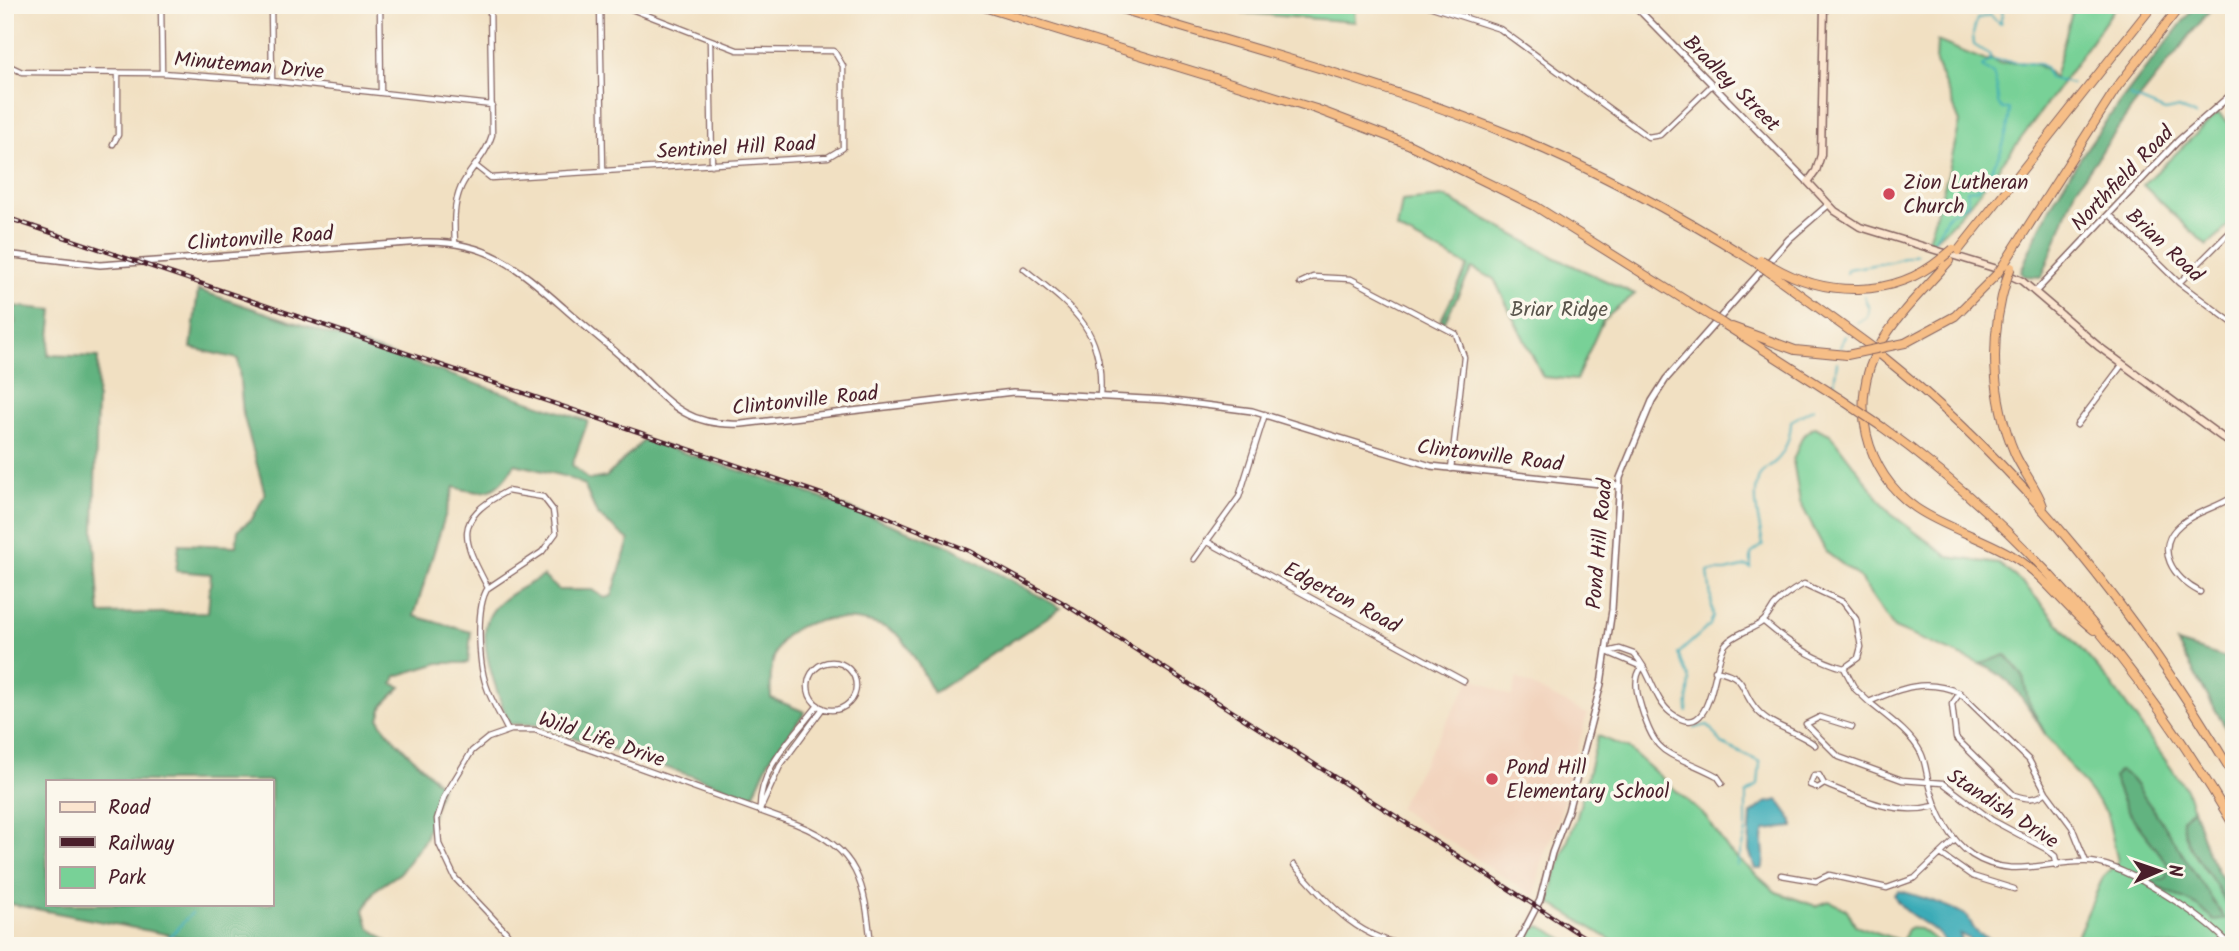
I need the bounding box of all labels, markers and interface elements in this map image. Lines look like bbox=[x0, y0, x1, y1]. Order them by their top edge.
street label: Bradley Street bbox=[1674, 28, 1788, 141]
street label: Minuteman Drive bbox=[172, 44, 326, 90]
street label: Northfield Road bbox=[2064, 118, 2183, 240]
street label: Sentinel Hill Road bbox=[656, 128, 817, 169]
place label: Zion Lutheran Church bbox=[1903, 167, 2029, 224]
marker: Zion Lutheran Church bbox=[1881, 186, 1897, 202]
street label: Brian Road bbox=[2117, 201, 2211, 292]
street label: Clintonville Road bbox=[186, 218, 335, 261]
park label: Briar Ridge bbox=[1510, 294, 1608, 327]
street label: Clintonville Road bbox=[730, 377, 880, 426]
street label: Clintonville Road bbox=[1415, 431, 1565, 482]
street label: Pond Hill Road bbox=[1578, 477, 1623, 611]
street label: Edgerton Road bbox=[1277, 554, 1406, 643]
street label: Wild Life Drive bbox=[534, 703, 670, 778]
place label: Pond Hill Elementary School bbox=[1506, 752, 1669, 809]
street label: Standish Drive bbox=[1939, 760, 2065, 858]
marker: Pond Hill Elementary School bbox=[1484, 771, 1500, 787]
legend bbox=[46, 780, 273, 906]
text: Road bbox=[108, 792, 151, 825]
text: Railway bbox=[108, 828, 174, 861]
north arrow bbox=[2124, 836, 2194, 906]
text: Park bbox=[108, 862, 146, 895]
text: N bbox=[2159, 864, 2189, 877]

